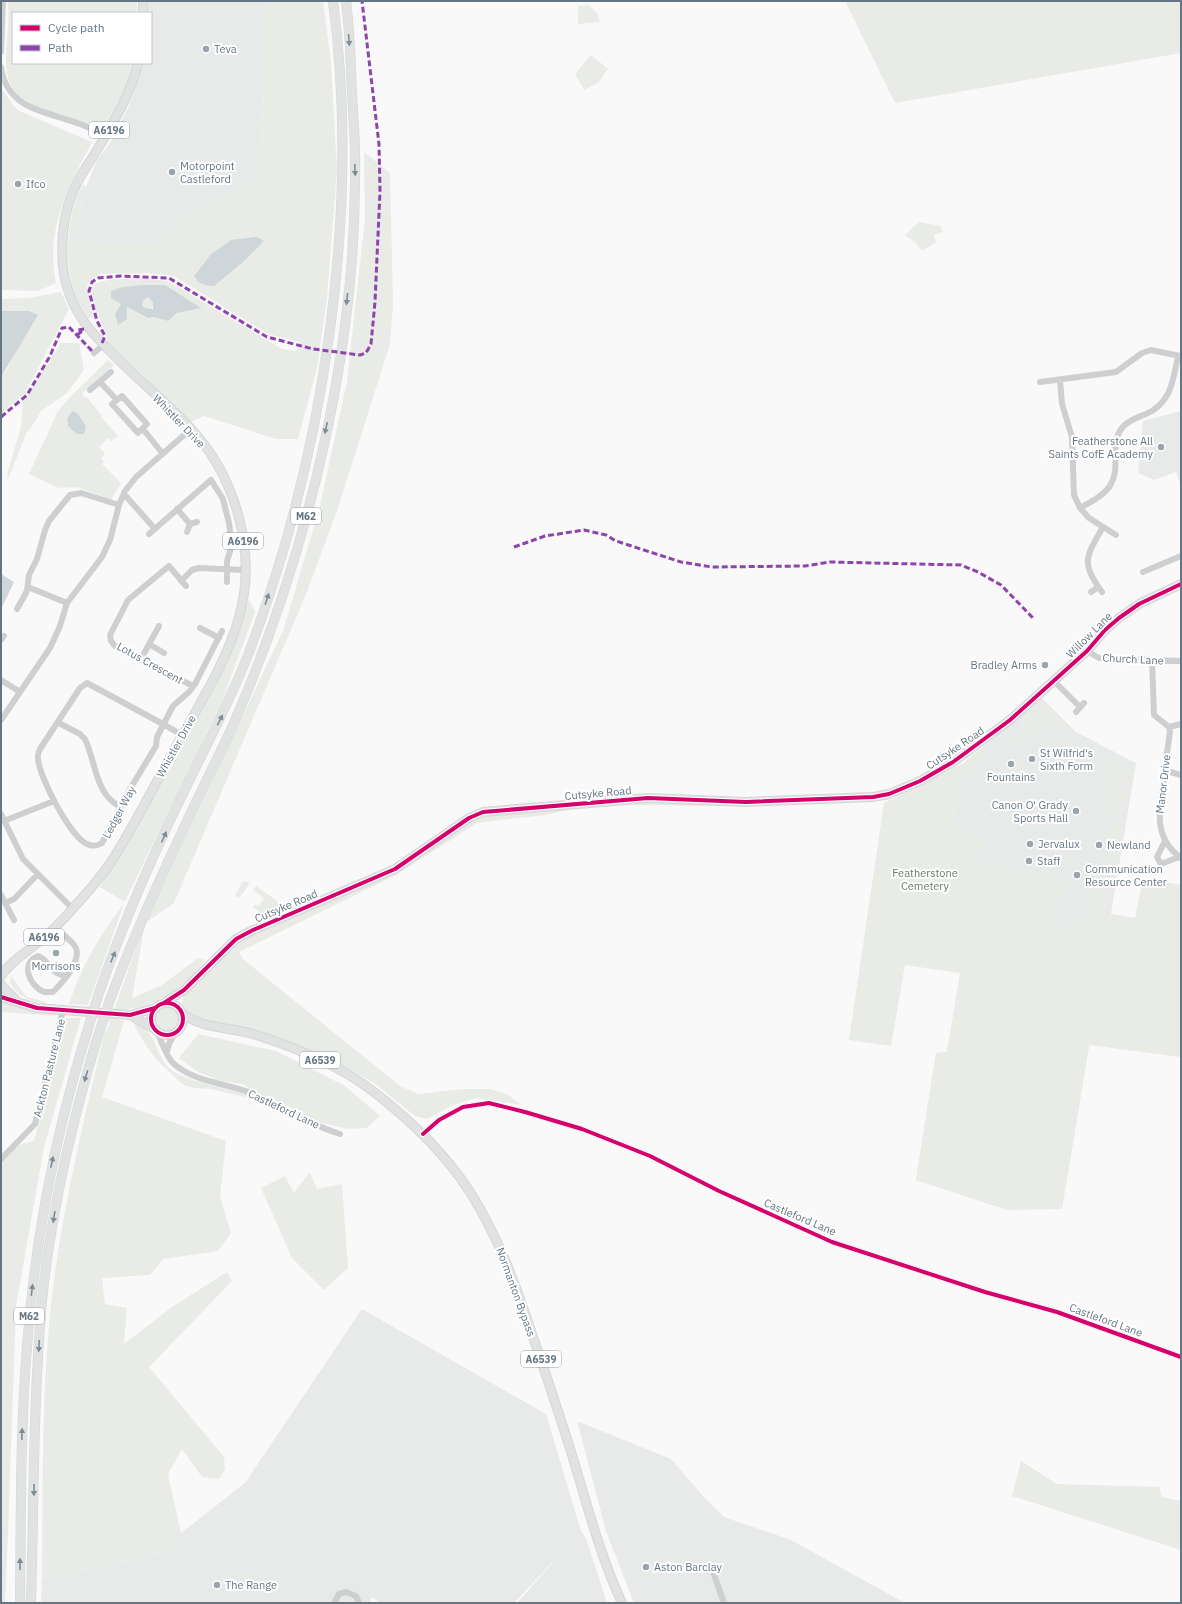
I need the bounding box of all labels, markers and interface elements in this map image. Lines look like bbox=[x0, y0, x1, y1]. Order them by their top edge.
legend bbox=[12, 12, 152, 64]
text: Cycle path bbox=[48, 20, 105, 35]
one-way arrow bbox=[346, 34, 353, 46]
text: Path bbox=[48, 40, 73, 55]
place label: Teva bbox=[214, 42, 237, 56]
marker: Teva bbox=[201, 44, 211, 54]
road number: A6196 bbox=[89, 122, 129, 138]
place label: Motorpoint Castleford bbox=[180, 159, 235, 186]
one-way arrow bbox=[352, 164, 358, 177]
marker: Motorpoint Castleford bbox=[167, 167, 177, 177]
place label: Ifco bbox=[26, 177, 46, 191]
marker: Ifco bbox=[13, 179, 23, 189]
one-way arrow bbox=[344, 293, 351, 305]
street label: Whistler Drive bbox=[150, 391, 208, 451]
one-way arrow bbox=[323, 421, 329, 434]
place label: Featherstone All Saints CofE Academy bbox=[1049, 434, 1153, 461]
marker: Featherstone All Saints CofE Academy bbox=[1156, 442, 1166, 452]
road number: M62 bbox=[291, 508, 321, 524]
road number: A6196 bbox=[223, 533, 263, 549]
one-way arrow bbox=[264, 592, 270, 604]
street label: Willow Lane bbox=[1063, 609, 1115, 661]
street label: Lotus Crescent bbox=[114, 639, 186, 687]
street label: Church Lane bbox=[1102, 650, 1164, 668]
place label: Bradley Arms bbox=[970, 658, 1037, 672]
marker: Bradley Arms bbox=[1040, 660, 1050, 670]
street label: Whistler Drive bbox=[153, 712, 199, 780]
one-way arrow bbox=[217, 714, 223, 726]
street label: Cutsyke Road bbox=[923, 723, 987, 773]
place label: St Wilfrid's Sixth Form bbox=[1040, 746, 1093, 773]
marker: St Wilfrid's Sixth Form bbox=[1027, 754, 1037, 764]
street label: Manor Drive bbox=[1152, 754, 1174, 814]
marker: Fountains bbox=[1006, 759, 1016, 769]
place label: Fountains bbox=[987, 770, 1035, 784]
street label: Ledger Way bbox=[99, 783, 139, 841]
street label: Cutsyke Road bbox=[564, 783, 632, 803]
place label: Canon O' Grady Sports Hall bbox=[992, 798, 1069, 825]
marker: Canon O' Grady Sports Hall bbox=[1071, 806, 1081, 816]
one-way arrow bbox=[161, 832, 167, 843]
place label: Jervalux bbox=[1038, 837, 1080, 851]
place label: Newland bbox=[1107, 838, 1151, 852]
marker: Jervalux bbox=[1025, 839, 1035, 849]
marker: Newland bbox=[1094, 840, 1104, 850]
place label: Staff bbox=[1037, 854, 1061, 868]
marker: Staff bbox=[1024, 856, 1034, 866]
place label: Communication Resource Center bbox=[1085, 862, 1167, 889]
park label: Featherstone Cemetery bbox=[892, 866, 958, 893]
marker: Communication Resource Center bbox=[1072, 870, 1082, 880]
street label: Cutsyke Road bbox=[252, 886, 320, 926]
road number: A6196 bbox=[24, 929, 64, 945]
marker: Morrisons bbox=[51, 948, 61, 958]
one-way arrow bbox=[110, 950, 116, 962]
place label: Morrisons bbox=[31, 959, 81, 973]
street label: Ackton Pasture Lane bbox=[30, 1017, 68, 1119]
road number: A6539 bbox=[300, 1052, 340, 1068]
one-way arrow bbox=[83, 1071, 89, 1083]
street label: Castleford Lane bbox=[246, 1086, 322, 1132]
one-way arrow bbox=[50, 1156, 56, 1168]
street label: Castleford Lane bbox=[762, 1195, 838, 1239]
one-way arrow bbox=[51, 1211, 57, 1223]
street label: Normanton Bypass bbox=[493, 1245, 539, 1339]
one-way arrow bbox=[29, 1284, 35, 1296]
street label: Castleford Lane bbox=[1067, 1300, 1145, 1340]
road number: M62 bbox=[14, 1308, 44, 1324]
one-way arrow bbox=[35, 1340, 42, 1352]
road number: A6539 bbox=[521, 1351, 561, 1367]
one-way arrow bbox=[19, 1427, 25, 1440]
one-way arrow bbox=[31, 1484, 37, 1497]
one-way arrow bbox=[17, 1558, 24, 1570]
place label: Aston Barclay bbox=[654, 1560, 723, 1574]
marker: Aston Barclay bbox=[641, 1562, 651, 1572]
place label: The Range bbox=[225, 1578, 277, 1592]
marker: The Range bbox=[212, 1580, 222, 1590]

